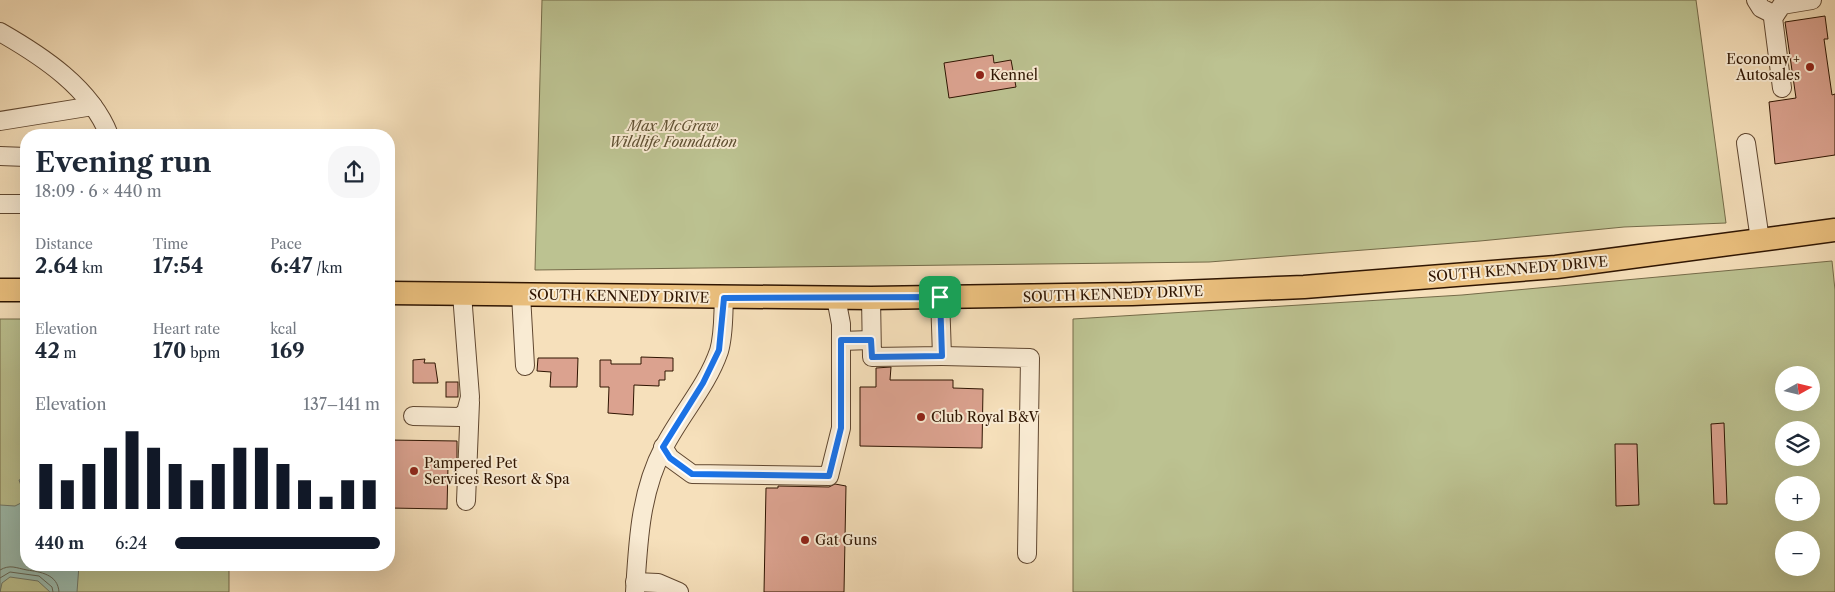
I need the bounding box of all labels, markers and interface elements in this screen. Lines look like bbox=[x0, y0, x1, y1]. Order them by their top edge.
place label: Economy + Autosales bbox=[1726, 50, 1800, 84]
marker: Economy + Autosales bbox=[1804, 61, 1816, 73]
place label: Kennel bbox=[990, 66, 1038, 84]
marker: Kennel bbox=[974, 69, 986, 81]
park label: Max McGraw Wildlife Foundation bbox=[609, 117, 737, 151]
text: Evening run bbox=[35, 145, 211, 179]
button: share bbox=[328, 146, 380, 198]
text: 18:09 · 6 × 440 m bbox=[35, 181, 162, 201]
text: Distance bbox=[35, 235, 93, 253]
text: Time bbox=[153, 235, 188, 253]
text: Pace bbox=[270, 235, 302, 253]
street label: SOUTH KENNEDY DRIVE bbox=[1427, 252, 1609, 286]
text: 2.64 bbox=[35, 253, 78, 278]
text: 17:54 bbox=[153, 253, 203, 278]
text: 6:47 bbox=[270, 253, 313, 278]
text: km bbox=[78, 259, 103, 277]
text: /km bbox=[313, 259, 342, 277]
pin bbox=[919, 276, 961, 318]
street label: SOUTH KENNEDY DRIVE bbox=[1022, 282, 1204, 306]
icon: arrive bbox=[926, 283, 954, 311]
street label: SOUTH KENNEDY DRIVE bbox=[529, 285, 709, 307]
text: Elevation bbox=[35, 320, 98, 338]
text: Heart rate bbox=[153, 320, 220, 338]
text: kcal bbox=[270, 320, 297, 338]
text: 42 bbox=[35, 338, 60, 363]
text: 170 bbox=[153, 338, 186, 363]
text: 169 bbox=[270, 338, 305, 363]
text: m bbox=[60, 344, 77, 362]
text: bpm bbox=[186, 344, 220, 362]
north arrow bbox=[1775, 366, 1820, 411]
map controls bbox=[1775, 366, 1820, 576]
text: Elevation bbox=[35, 394, 106, 414]
text: 137–141 m bbox=[303, 394, 380, 414]
place label: Club Royal B&V bbox=[931, 408, 1040, 426]
marker: Club Royal B&V bbox=[915, 411, 927, 423]
button: layers bbox=[1775, 421, 1820, 466]
place label: Pampered Pet Services Resort & Spa bbox=[424, 454, 570, 488]
marker: Pampered Pet Services Resort & Spa bbox=[408, 465, 420, 477]
button: + bbox=[1775, 476, 1820, 521]
place label: Gat Guns bbox=[815, 531, 877, 549]
button: − bbox=[1775, 531, 1820, 576]
text: 440 m bbox=[35, 533, 84, 553]
text: 6:24 bbox=[115, 533, 147, 553]
marker: Gat Guns bbox=[799, 534, 811, 546]

